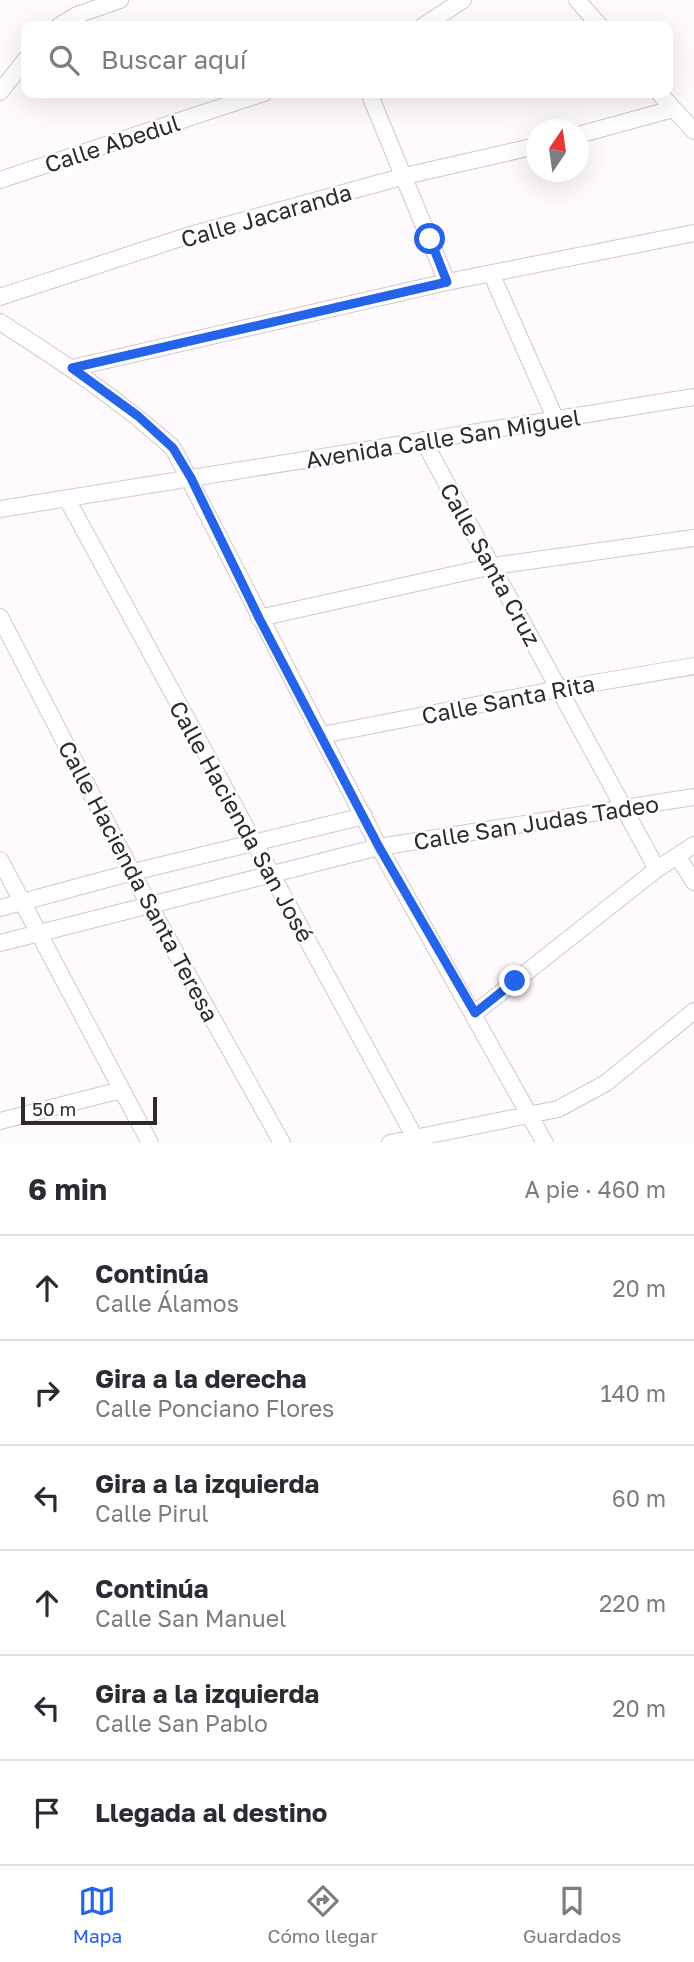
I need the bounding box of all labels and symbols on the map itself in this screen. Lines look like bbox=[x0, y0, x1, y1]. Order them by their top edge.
street label: Calle Abedul bbox=[41, 108, 183, 178]
north arrow bbox=[526, 119, 589, 182]
street label: Calle Jacaranda bbox=[177, 177, 355, 253]
route start bbox=[414, 223, 445, 254]
street label: Avenida Calle San Miguel bbox=[304, 402, 582, 474]
street label: Calle Santa Cruz bbox=[435, 478, 547, 650]
street label: Calle Santa Rita bbox=[419, 668, 597, 730]
street label: Calle Hacienda San José bbox=[164, 695, 320, 947]
street label: Calle Hacienda Santa Teresa bbox=[53, 736, 225, 1026]
street label: Calle San Judas Tadeo bbox=[411, 789, 661, 855]
route end bbox=[499, 965, 530, 996]
scale bar bbox=[21, 1094, 158, 1126]

